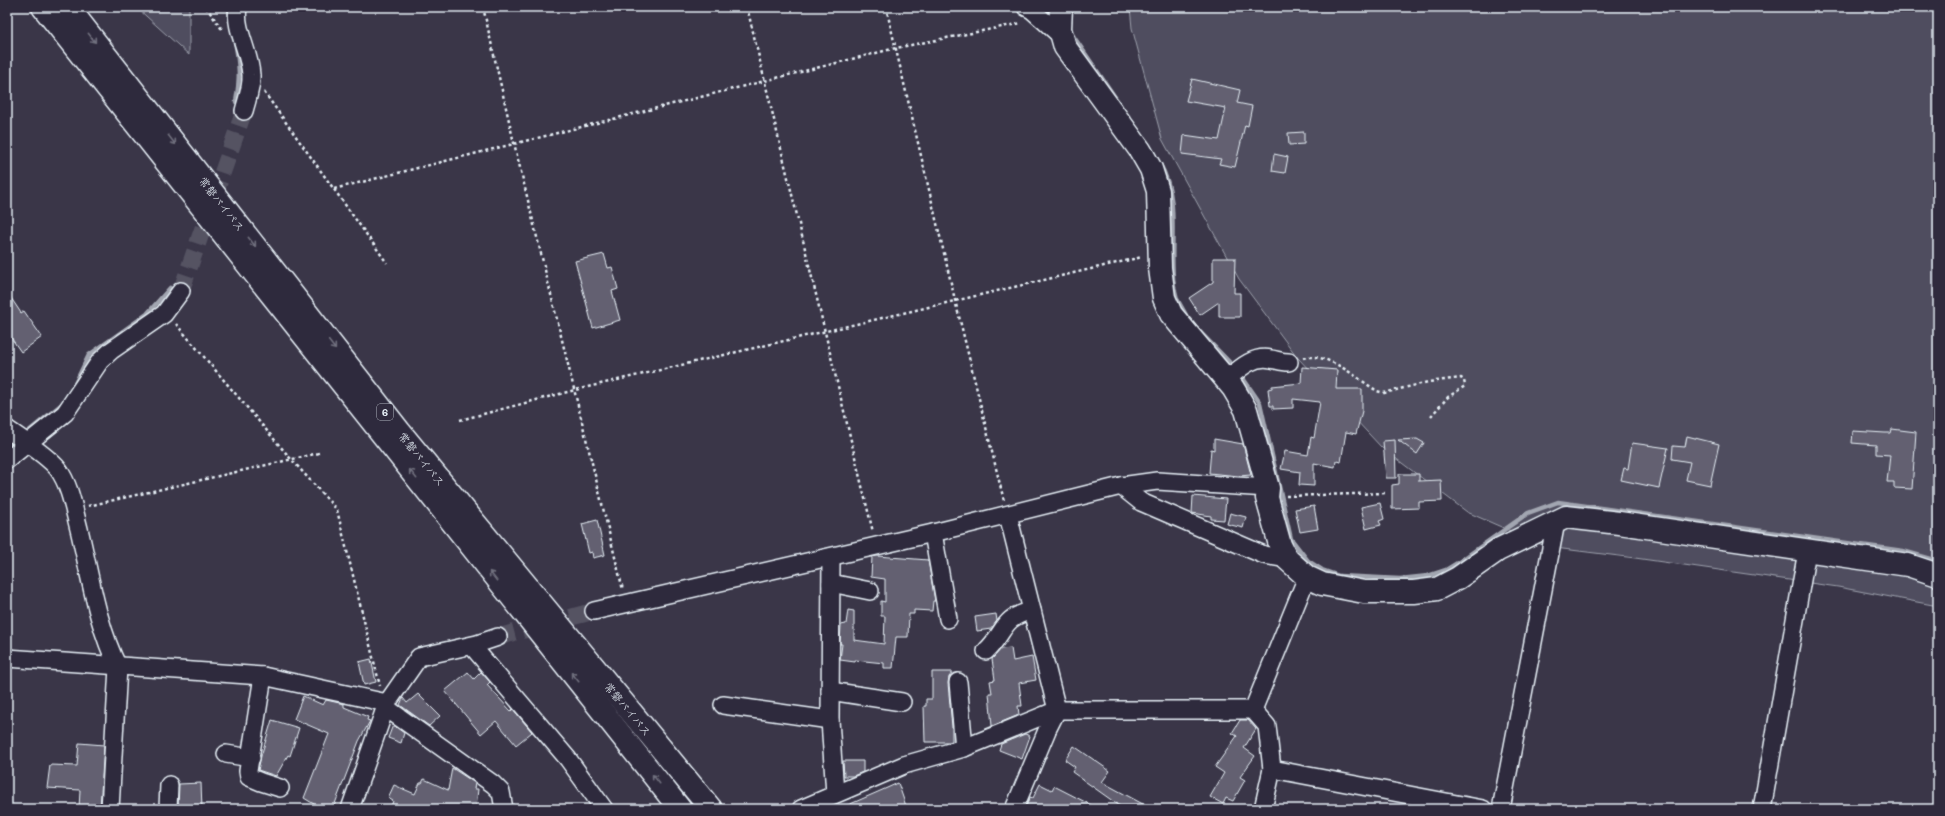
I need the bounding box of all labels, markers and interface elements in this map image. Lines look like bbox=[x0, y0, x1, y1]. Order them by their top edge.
one-way arrow bbox=[87, 32, 96, 43]
one-way arrow bbox=[168, 135, 176, 146]
street label: 常磐バイパス bbox=[196, 173, 248, 235]
one-way arrow bbox=[248, 237, 256, 248]
one-way arrow bbox=[328, 339, 336, 350]
road number: 6 bbox=[377, 404, 393, 420]
street label: 常磐バイパス bbox=[395, 429, 449, 489]
one-way arrow bbox=[409, 468, 417, 479]
one-way arrow bbox=[489, 570, 498, 581]
one-way arrow bbox=[570, 672, 579, 683]
street label: 常磐バイパス bbox=[601, 679, 655, 739]
one-way arrow bbox=[652, 773, 660, 784]

